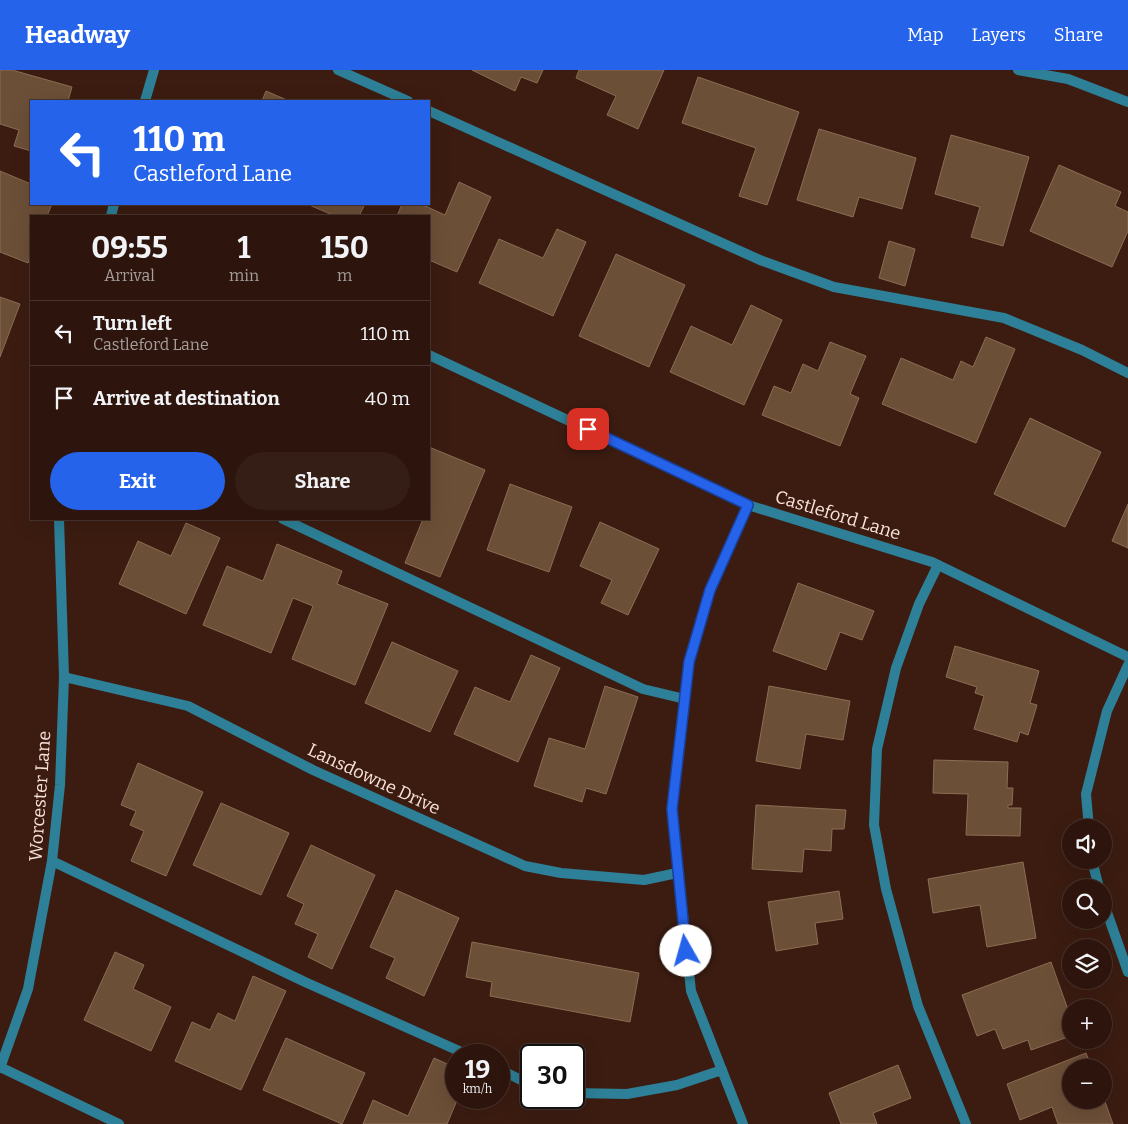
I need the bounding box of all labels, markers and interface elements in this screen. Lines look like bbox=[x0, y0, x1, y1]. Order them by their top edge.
text: Headway bbox=[25, 21, 130, 49]
text: Map bbox=[907, 24, 943, 46]
text: Layers bbox=[971, 24, 1026, 46]
text: Share bbox=[1054, 24, 1103, 46]
text: 110 m bbox=[133, 118, 225, 160]
icon: left bbox=[50, 120, 115, 185]
text: Castleford Lane bbox=[133, 160, 292, 187]
text: 09:55 bbox=[91, 230, 168, 266]
text: 1 bbox=[238, 230, 251, 266]
text: 150 bbox=[320, 230, 369, 266]
text: Arrival bbox=[104, 266, 155, 285]
text: min bbox=[229, 266, 259, 285]
text: m bbox=[337, 266, 352, 285]
text: Turn left bbox=[93, 312, 172, 335]
icon: left bbox=[50, 319, 78, 347]
text: 110 m bbox=[360, 322, 410, 345]
text: Castleford Lane bbox=[93, 335, 209, 354]
icon: arrive bbox=[50, 384, 78, 412]
text: Arrive at destination bbox=[93, 387, 280, 410]
text: 40 m bbox=[365, 387, 410, 410]
pin bbox=[567, 408, 609, 450]
icon: arrive bbox=[574, 415, 602, 443]
button: Exit bbox=[50, 452, 225, 510]
button: Share bbox=[235, 452, 410, 510]
street label: Castleford Lane bbox=[773, 485, 903, 545]
street label: Worcester Lane bbox=[24, 730, 56, 862]
street label: Lansdowne Drive bbox=[304, 739, 444, 819]
map controls bbox=[1062, 819, 1112, 1109]
button: sound bbox=[1062, 819, 1112, 869]
button: search bbox=[1062, 879, 1112, 929]
position arrow bbox=[659, 924, 711, 976]
button: layers bbox=[1062, 939, 1112, 989]
button: + bbox=[1062, 999, 1112, 1049]
speed limit sign: 30 bbox=[520, 1044, 585, 1109]
text: 19 bbox=[465, 1055, 490, 1085]
button: − bbox=[1062, 1059, 1112, 1109]
text: km/h bbox=[463, 1082, 492, 1096]

